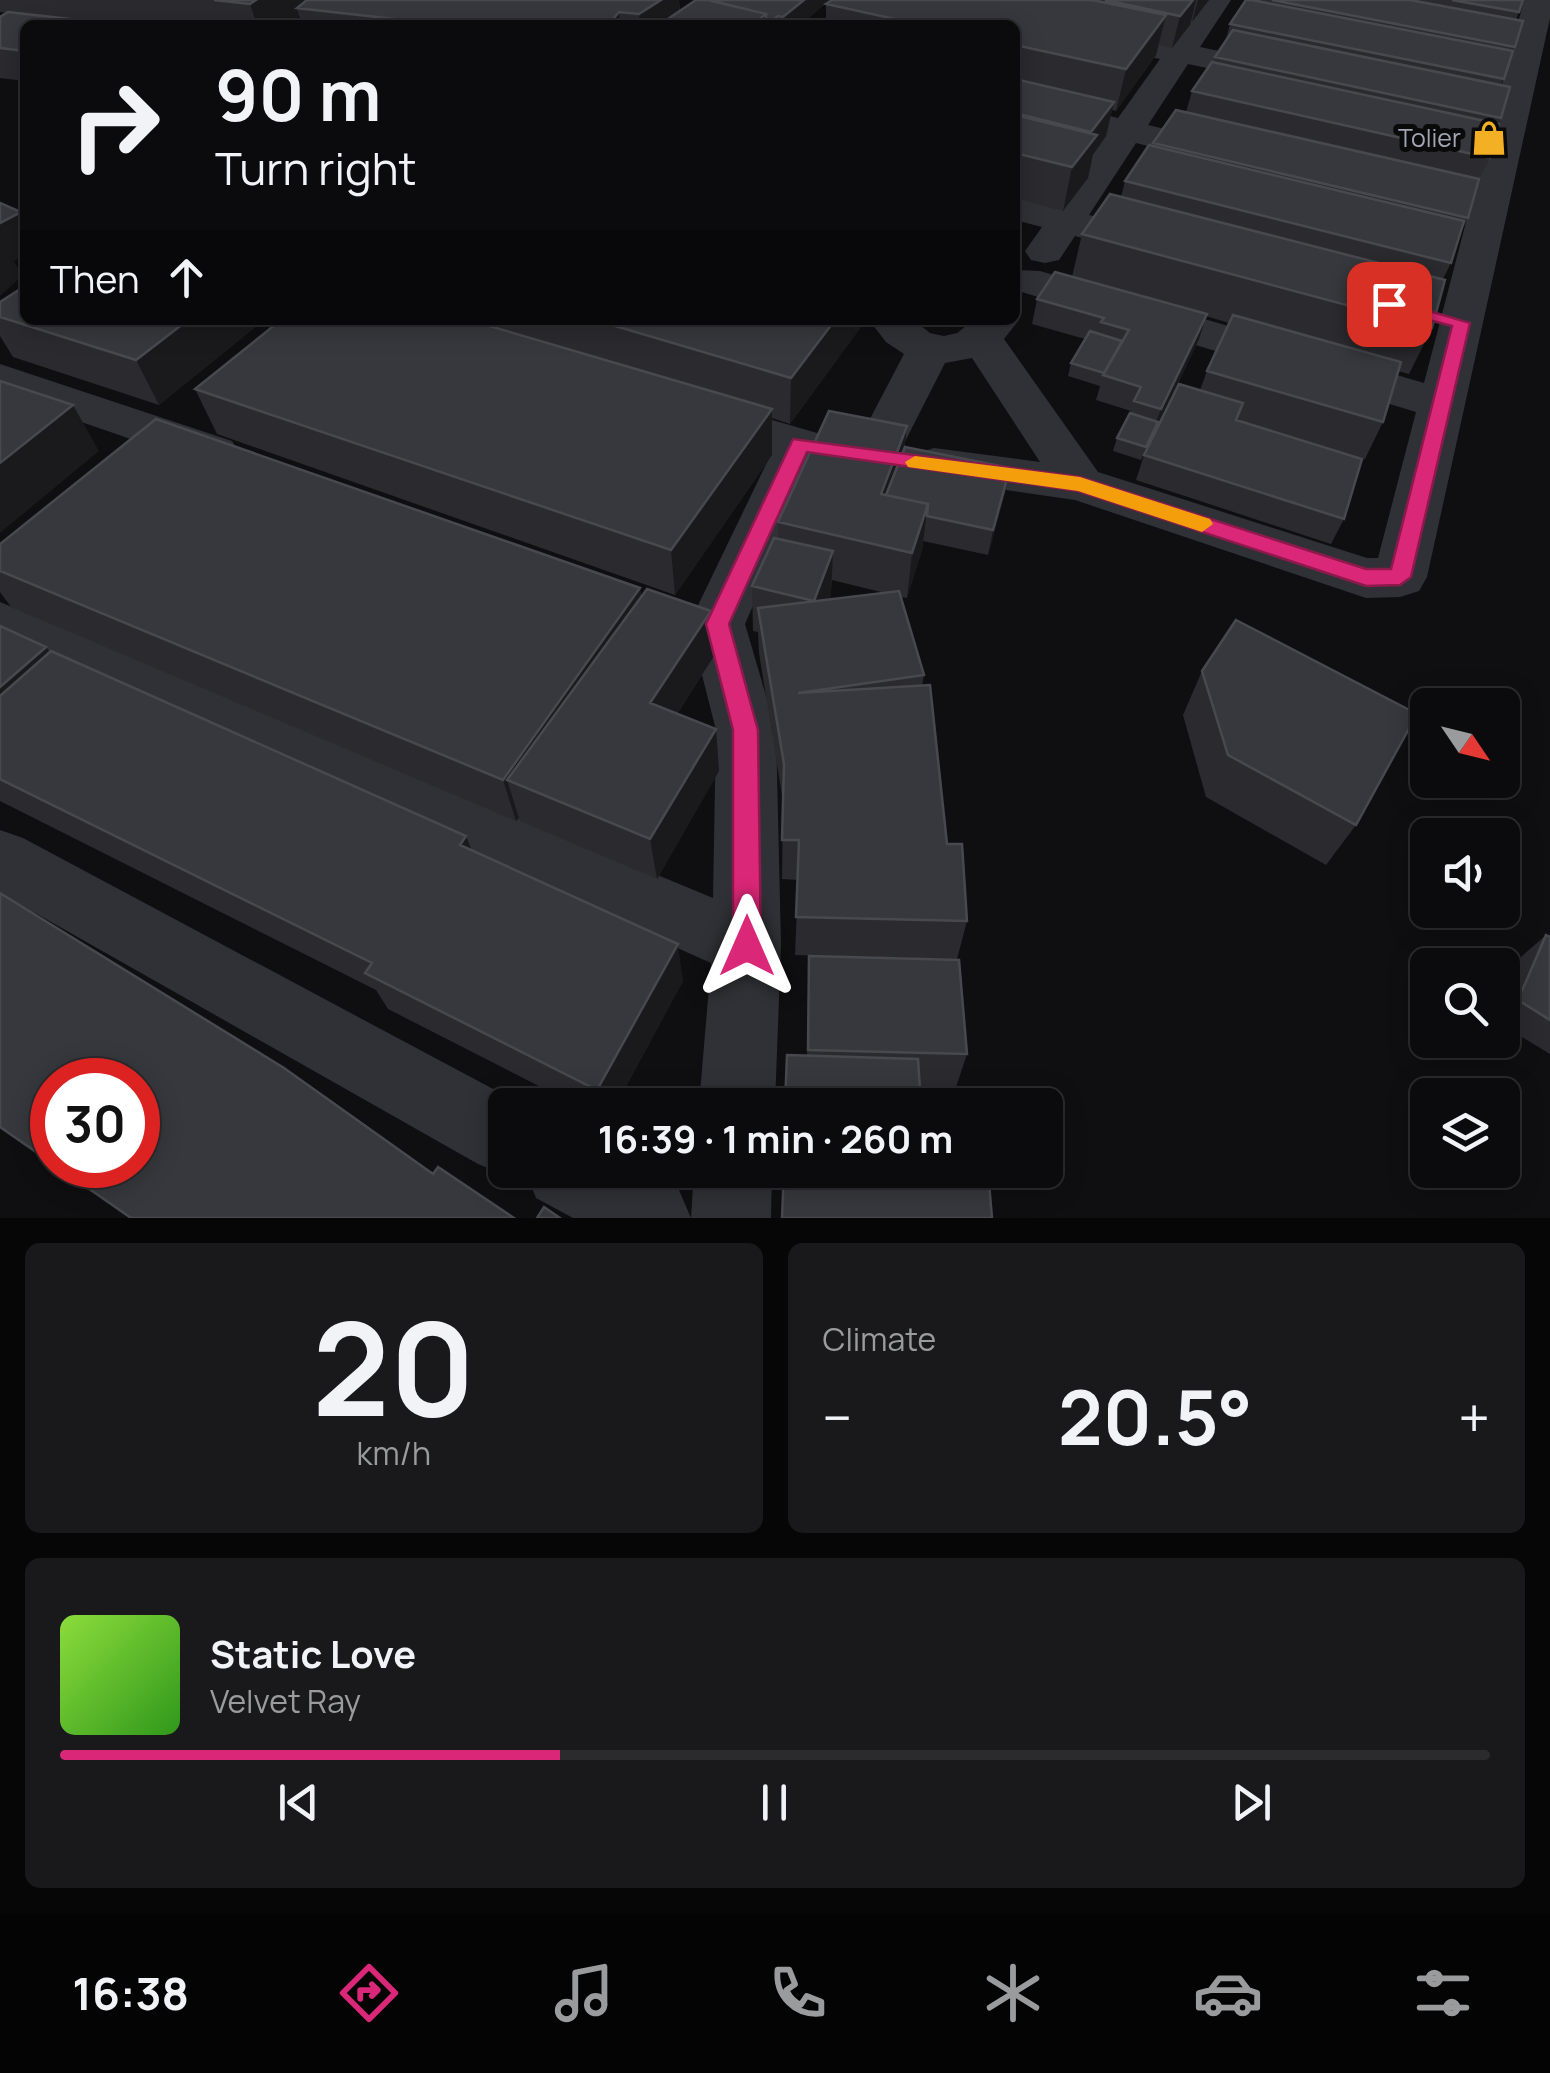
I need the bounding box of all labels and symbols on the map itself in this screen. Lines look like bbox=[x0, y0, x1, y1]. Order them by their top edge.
shop icon: Tolier bbox=[1470, 119, 1508, 157]
place label: Tolier bbox=[1398, 120, 1461, 155]
pin bbox=[1347, 262, 1432, 347]
north arrow bbox=[1410, 688, 1520, 798]
position arrow bbox=[695, 894, 799, 998]
speed limit sign: 30 bbox=[30, 1058, 160, 1188]

